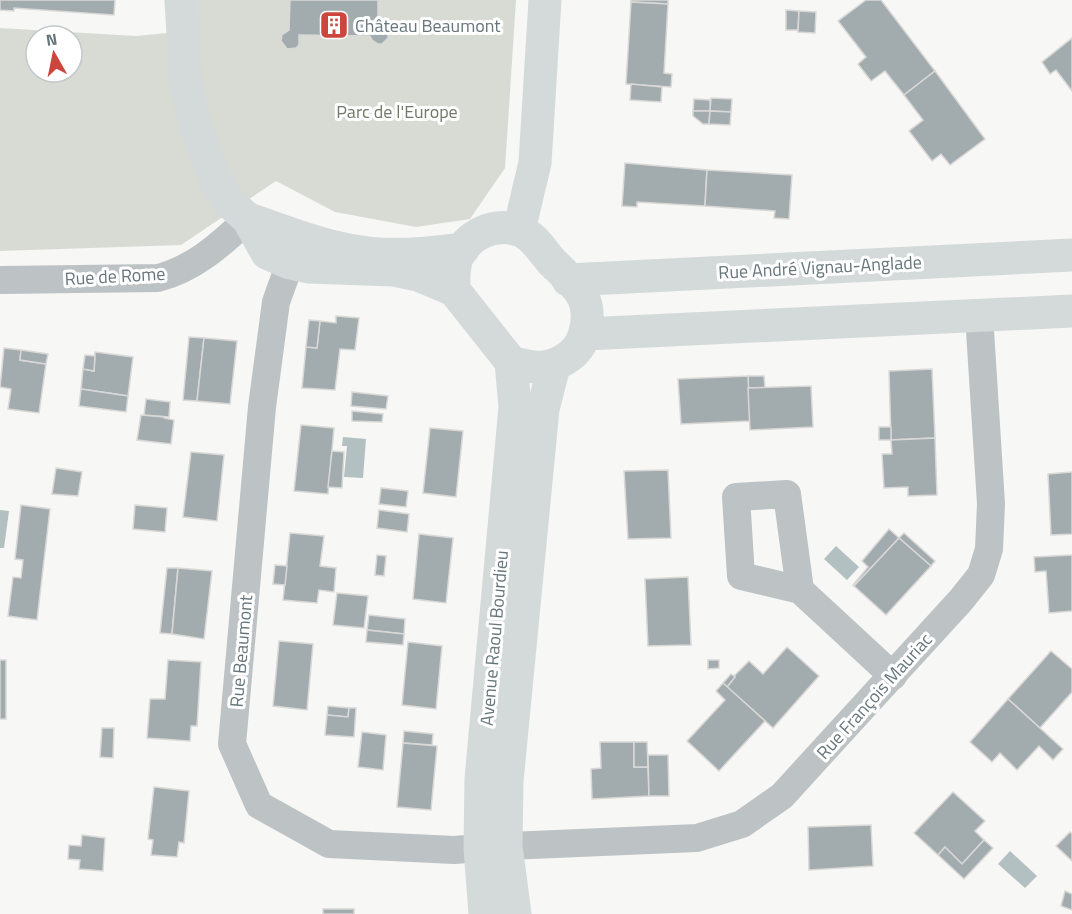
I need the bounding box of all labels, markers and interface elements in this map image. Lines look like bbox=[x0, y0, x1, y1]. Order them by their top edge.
building icon: Château Beaumont bbox=[318, 9, 350, 41]
place label: Château Beaumont bbox=[355, 12, 501, 39]
north arrow bbox=[24, 24, 84, 84]
text: N bbox=[44, 26, 59, 52]
park label: Parc de l'Europe bbox=[336, 98, 458, 125]
street label: Rue André Vignau-Anglade bbox=[718, 248, 922, 286]
street label: Rue de Rome bbox=[64, 260, 166, 292]
street label: Avenue Raoul Bourdieu bbox=[473, 549, 515, 727]
street label: Rue Beaumont bbox=[223, 593, 259, 708]
street label: Rue François Mauriac bbox=[810, 627, 938, 765]

